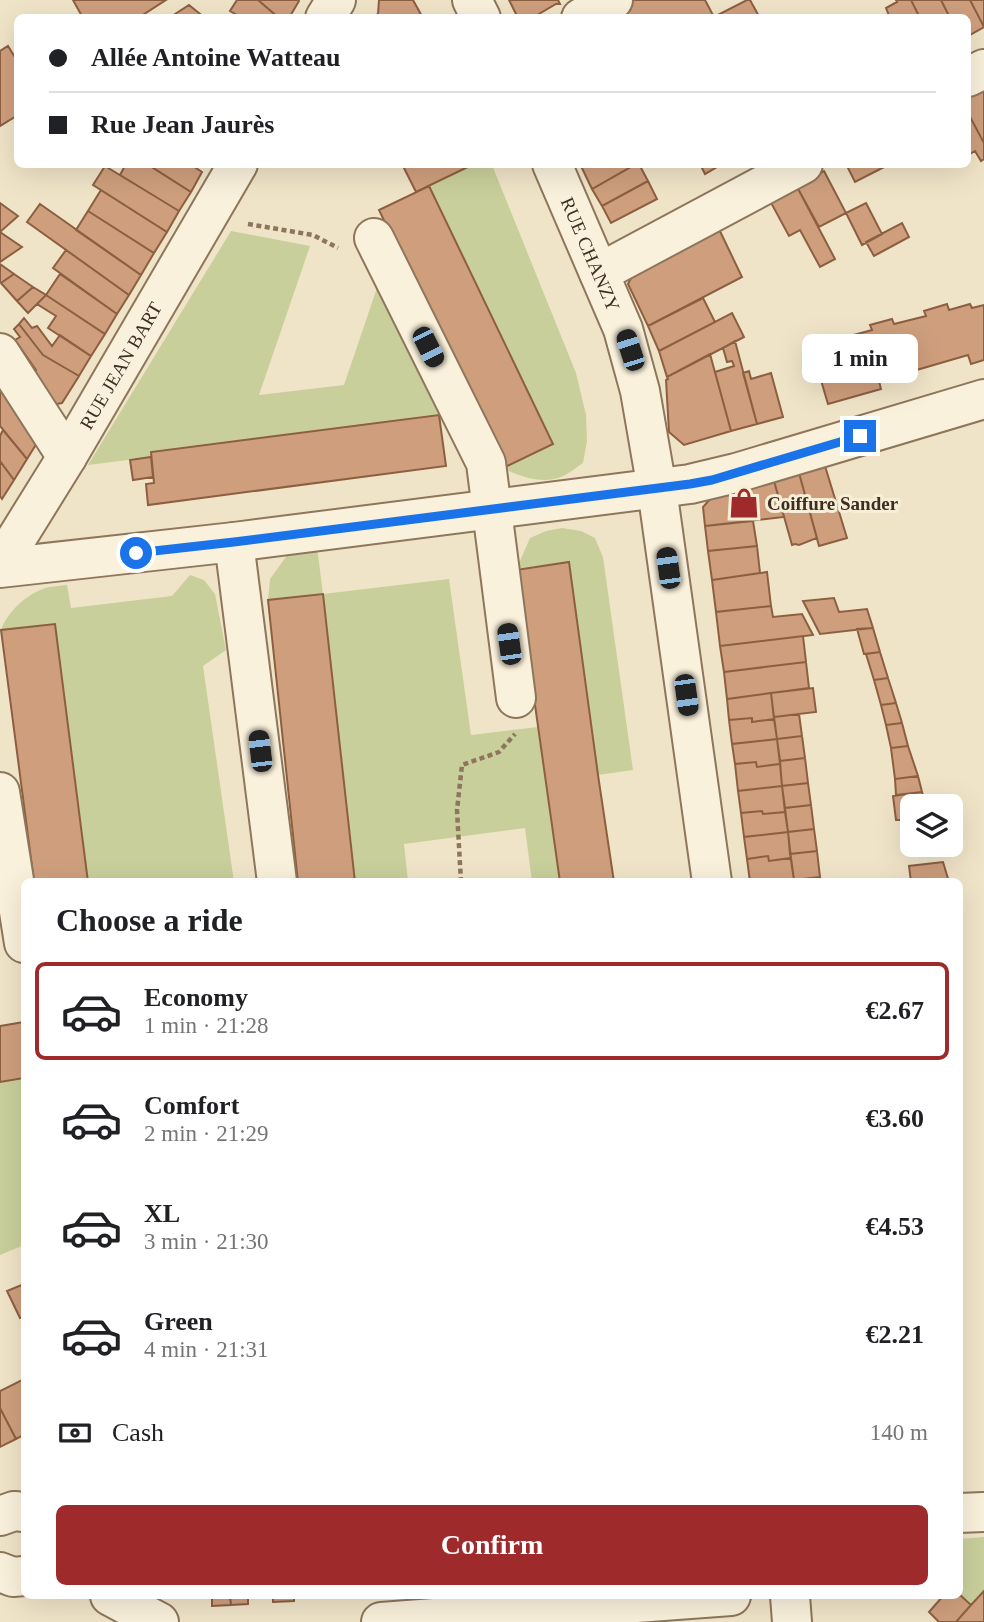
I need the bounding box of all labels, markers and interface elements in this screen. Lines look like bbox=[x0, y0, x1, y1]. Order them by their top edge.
text: Allée Antoine Watteau bbox=[91, 43, 340, 72]
text: Rue Jean Jaurès bbox=[91, 110, 274, 139]
street label: RUE CHANZY bbox=[557, 194, 625, 314]
street label: RUE JEAN BART bbox=[75, 298, 166, 433]
car bbox=[410, 324, 447, 370]
car bbox=[614, 327, 647, 373]
callout: 1 min bbox=[802, 334, 918, 384]
text: 1 min bbox=[832, 346, 888, 371]
route end bbox=[844, 420, 876, 452]
shop icon: Coiffure Sander bbox=[727, 486, 761, 520]
place label: Coiffure Sander bbox=[767, 493, 899, 514]
route start bbox=[120, 537, 152, 569]
car bbox=[655, 546, 682, 590]
car bbox=[496, 622, 523, 666]
car bbox=[673, 673, 700, 717]
car bbox=[248, 729, 273, 773]
map controls bbox=[900, 794, 963, 857]
button: layers bbox=[900, 794, 963, 857]
text: Choose a ride bbox=[56, 902, 243, 938]
icon: car bbox=[60, 980, 123, 1043]
text: Economy bbox=[144, 983, 248, 1012]
text: €2.67 bbox=[866, 996, 924, 1025]
text: 1 min · 21:28 bbox=[144, 1013, 269, 1038]
icon: car bbox=[60, 1088, 123, 1151]
text: Comfort bbox=[144, 1091, 239, 1120]
text: €3.60 bbox=[866, 1104, 924, 1133]
text: 2 min · 21:29 bbox=[144, 1121, 269, 1146]
icon: car bbox=[60, 1196, 123, 1259]
text: XL bbox=[144, 1199, 180, 1228]
text: €4.53 bbox=[866, 1212, 924, 1241]
text: 3 min · 21:30 bbox=[144, 1229, 269, 1254]
icon: car bbox=[60, 1304, 123, 1367]
text: Green bbox=[144, 1307, 213, 1336]
text: €2.21 bbox=[866, 1320, 924, 1349]
text: 4 min · 21:31 bbox=[144, 1337, 269, 1362]
icon: cash bbox=[56, 1414, 94, 1452]
text: Cash bbox=[112, 1418, 164, 1447]
text: 140 m bbox=[870, 1420, 928, 1445]
button: Confirm bbox=[56, 1505, 928, 1585]

